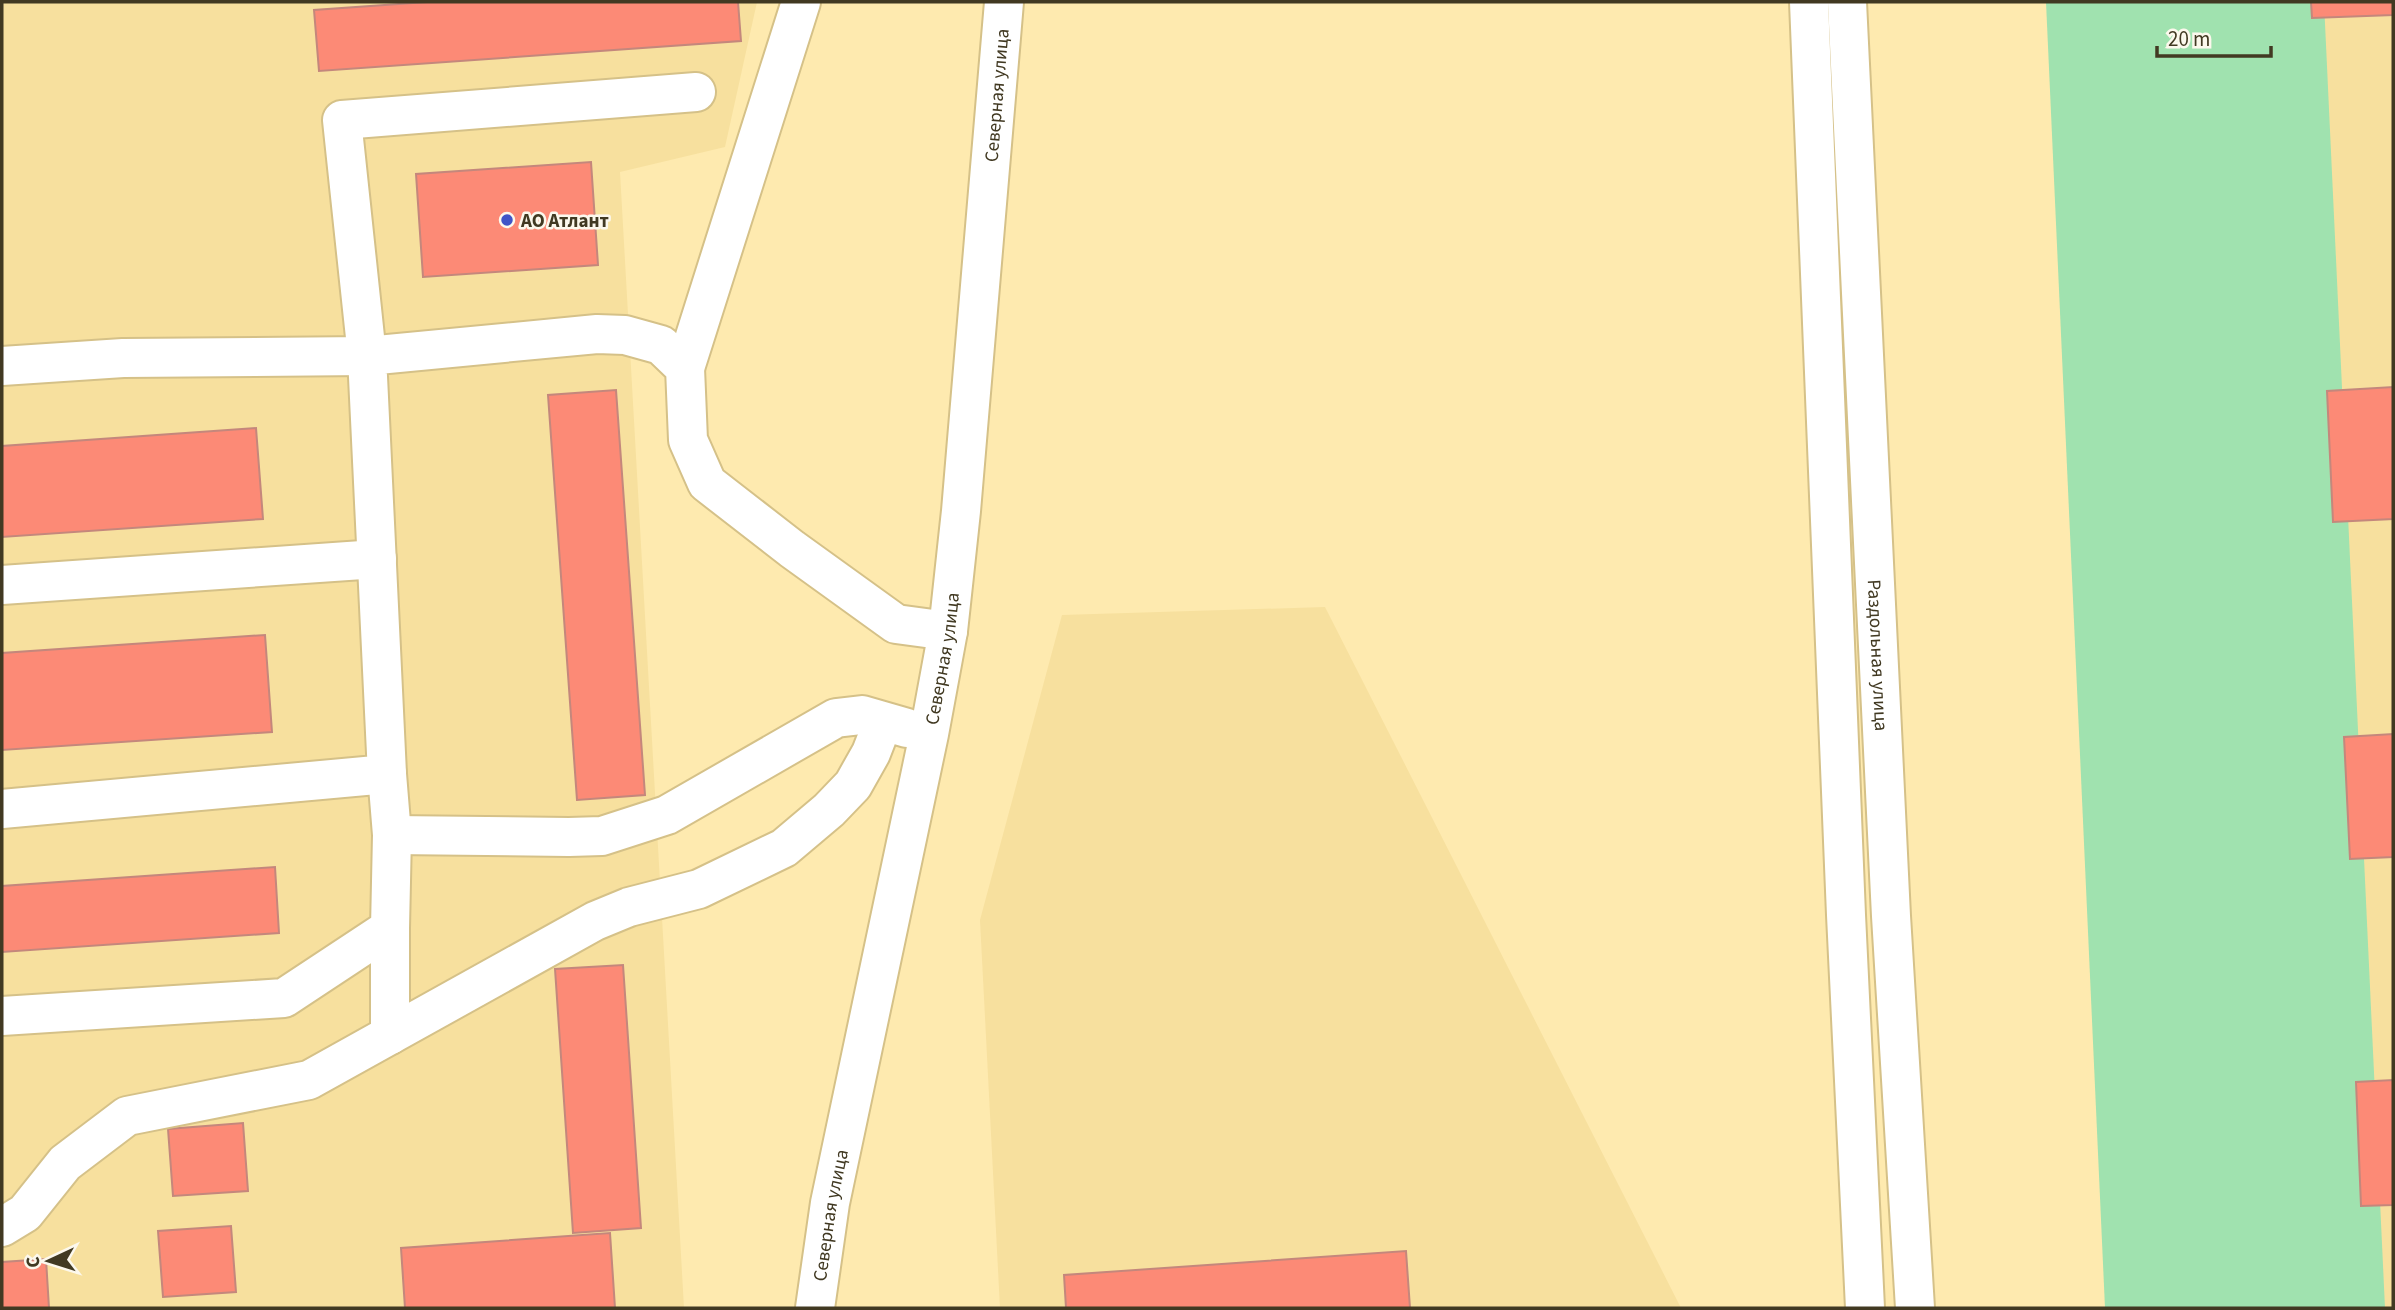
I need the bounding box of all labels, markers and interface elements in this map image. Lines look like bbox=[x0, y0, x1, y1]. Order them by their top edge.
scale bar bbox=[2157, 14, 2271, 58]
text: 20 m bbox=[2168, 24, 2210, 54]
street label: Северная улица bbox=[979, 28, 1017, 163]
place label: АО Атлант bbox=[520, 208, 609, 235]
marker: АО Атлант bbox=[499, 212, 515, 228]
street label: Раздольная улица bbox=[1860, 579, 1894, 732]
street label: Северная улица bbox=[919, 591, 967, 727]
street label: Северная улица bbox=[807, 1147, 856, 1283]
north arrow bbox=[14, 1226, 84, 1296]
text: С bbox=[20, 1256, 47, 1269]

